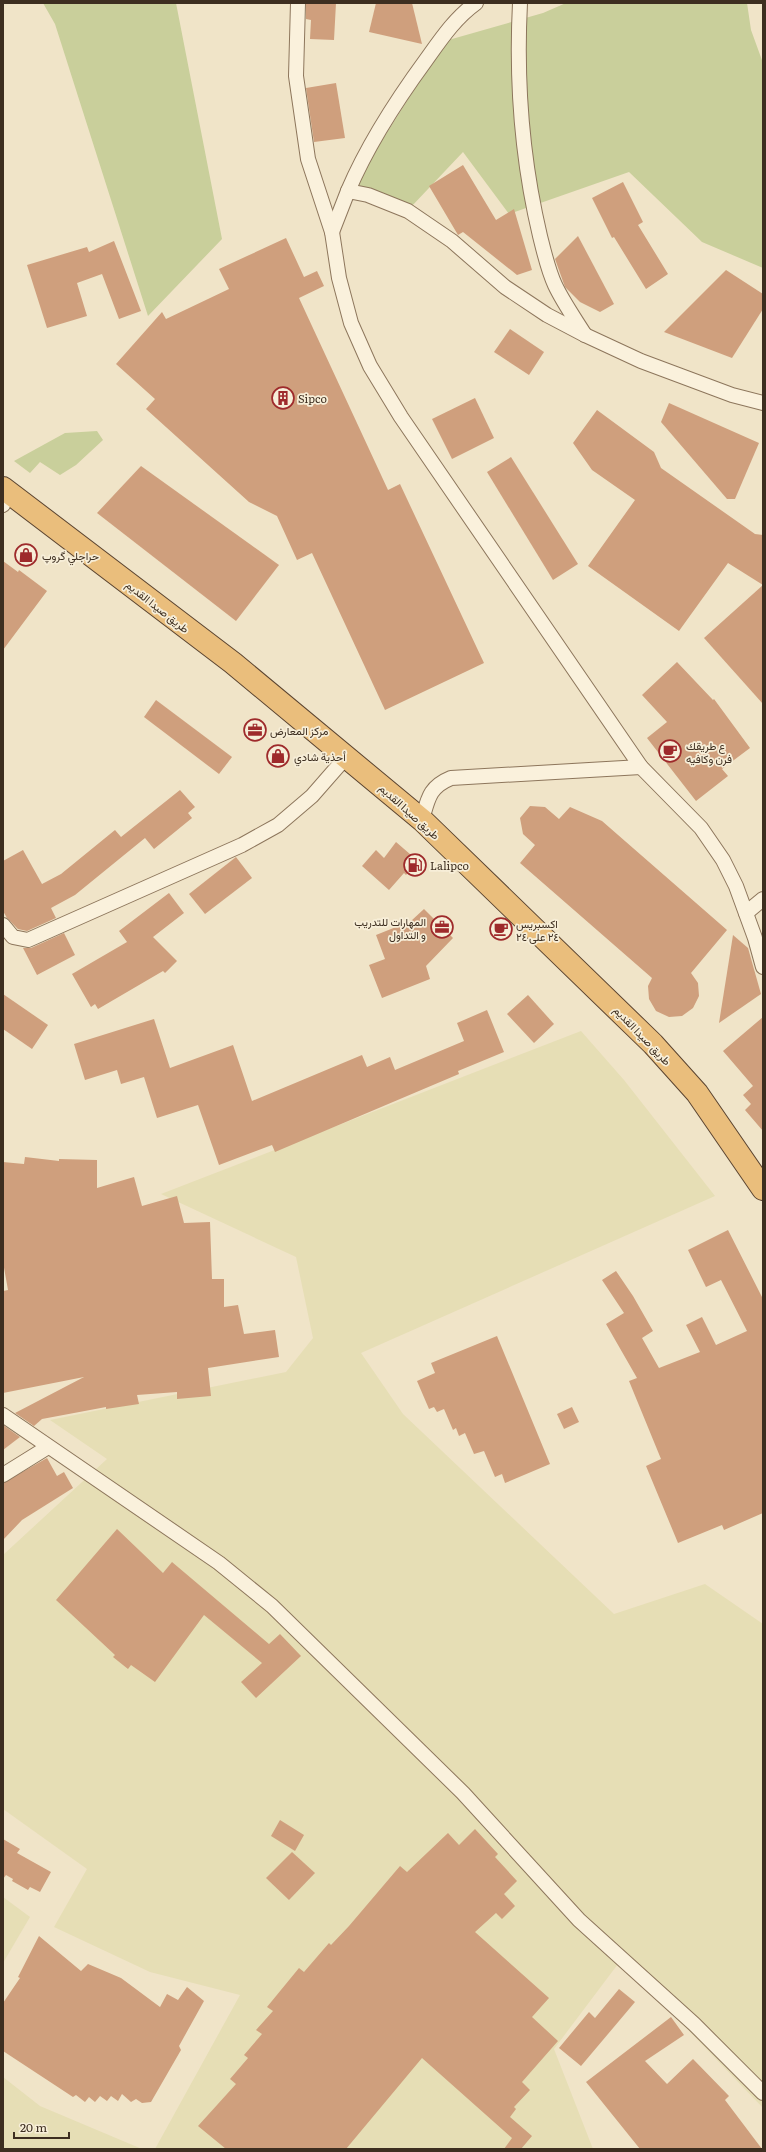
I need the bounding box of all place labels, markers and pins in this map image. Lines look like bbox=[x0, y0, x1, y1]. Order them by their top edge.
building icon: Sipco bbox=[270, 385, 296, 411]
place label: Sipco bbox=[298, 390, 327, 406]
shop icon: حراجلي گروپ bbox=[13, 542, 39, 568]
place label: حراجلي گروپ bbox=[42, 547, 99, 566]
office icon: مركز المعارض bbox=[242, 717, 268, 743]
place label: مركز المعارض bbox=[270, 722, 328, 738]
place label: ع طريقك فرن وكافيه bbox=[686, 737, 732, 766]
cafe icon: ع طريقك فرن وكافيه bbox=[657, 738, 683, 764]
shop icon: أحذية شادي bbox=[265, 743, 291, 769]
place label: أحذية شادي bbox=[294, 748, 346, 767]
fuel station icon: Lalipco bbox=[402, 852, 428, 878]
place label: Lalipco bbox=[430, 857, 469, 873]
place label: المهارات للتدريب و التداول bbox=[354, 913, 426, 942]
office icon: المهارات للتدريب و التداول bbox=[429, 914, 455, 940]
place label: اكسبريس ٢٤ على ٢٤ bbox=[516, 915, 559, 944]
cafe icon: اكسبريس ٢٤ على ٢٤ bbox=[488, 916, 514, 942]

